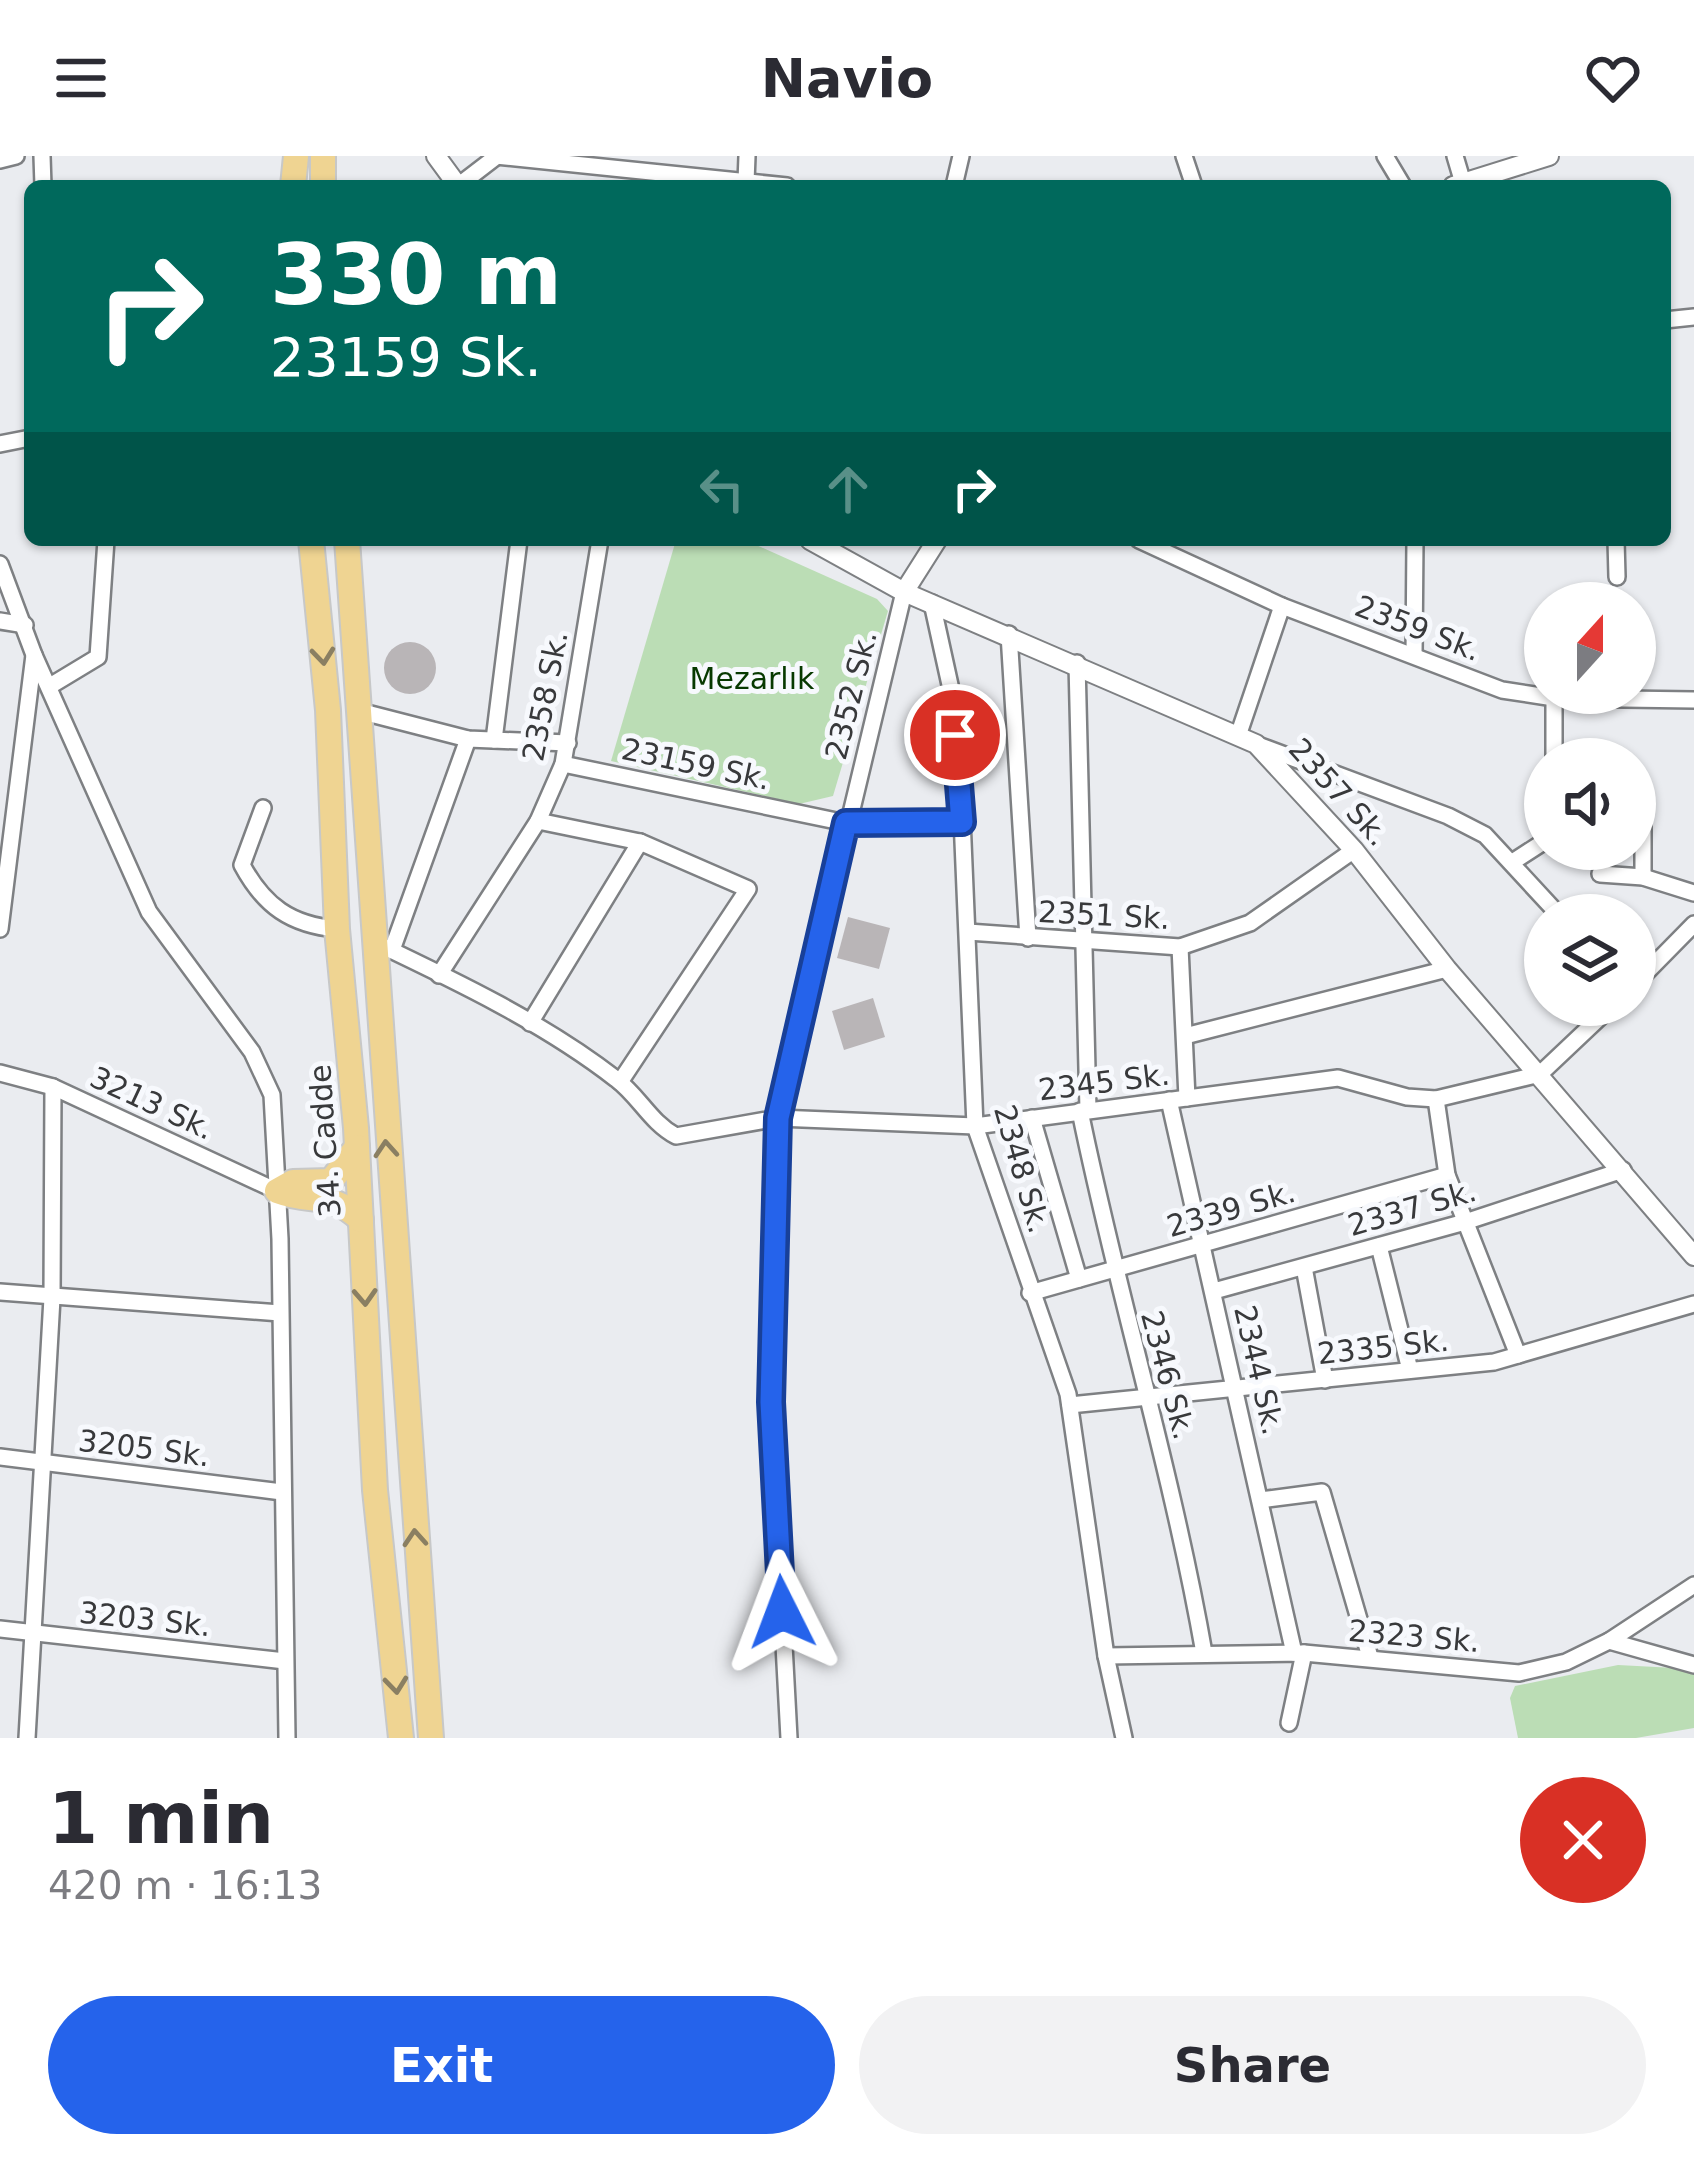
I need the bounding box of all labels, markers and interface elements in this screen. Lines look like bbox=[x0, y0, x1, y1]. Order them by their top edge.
icon: menu bbox=[48, 45, 114, 111]
icon: heart bbox=[1580, 45, 1646, 111]
text: Navio bbox=[761, 47, 933, 110]
text: 330 m bbox=[270, 226, 562, 324]
icon: right bbox=[72, 228, 228, 384]
text: 23159 Sk. bbox=[270, 326, 542, 389]
icon: left bbox=[689, 456, 755, 522]
icon: ahead bbox=[815, 456, 881, 522]
icon: right bbox=[941, 456, 1007, 522]
north arrow bbox=[1524, 582, 1656, 714]
map controls bbox=[1524, 582, 1656, 1026]
street label: 2359 Sk. bbox=[1350, 588, 1486, 668]
street label: 2352 Sk. bbox=[818, 627, 884, 763]
street label: 2358 Sk. bbox=[515, 628, 575, 764]
one-way arrow bbox=[310, 647, 335, 666]
park label: Mezarlık bbox=[690, 661, 815, 696]
pin bbox=[904, 684, 1006, 786]
icon: arrive bbox=[922, 702, 988, 768]
street label: 23159 Sk. bbox=[619, 731, 773, 797]
street label: 2357 Sk. bbox=[1282, 731, 1396, 853]
button: sound bbox=[1524, 738, 1656, 870]
street label: 2351 Sk. bbox=[1037, 894, 1171, 936]
button: layers bbox=[1524, 894, 1656, 1026]
street label: 2345 Sk. bbox=[1036, 1057, 1172, 1107]
street label: 3213 Sk. bbox=[85, 1059, 219, 1147]
street label: 34. Cadde bbox=[302, 1063, 348, 1219]
street label: 2348 Sk. bbox=[987, 1101, 1057, 1237]
one-way arrow bbox=[374, 1139, 400, 1158]
street label: 2337 Sk. bbox=[1344, 1173, 1480, 1243]
street label: 2339 Sk. bbox=[1163, 1174, 1299, 1244]
one-way arrow bbox=[352, 1288, 378, 1307]
street label: 2344 Sk. bbox=[1227, 1302, 1291, 1438]
street label: 2346 Sk. bbox=[1134, 1307, 1202, 1443]
street label: 2335 Sk. bbox=[1316, 1323, 1450, 1371]
street label: 3205 Sk. bbox=[76, 1423, 212, 1473]
one-way arrow bbox=[402, 1528, 428, 1547]
position arrow bbox=[719, 1549, 845, 1675]
street label: 3203 Sk. bbox=[78, 1595, 212, 1643]
street label: 2323 Sk. bbox=[1347, 1613, 1481, 1659]
one-way arrow bbox=[383, 1676, 408, 1695]
text: 1 min bbox=[48, 1776, 274, 1860]
button: close bbox=[1520, 1777, 1646, 1903]
text: 420 m · 16:13 bbox=[48, 1863, 322, 1908]
button: Exit bbox=[48, 1996, 835, 2134]
button: Share bbox=[859, 1996, 1646, 2134]

